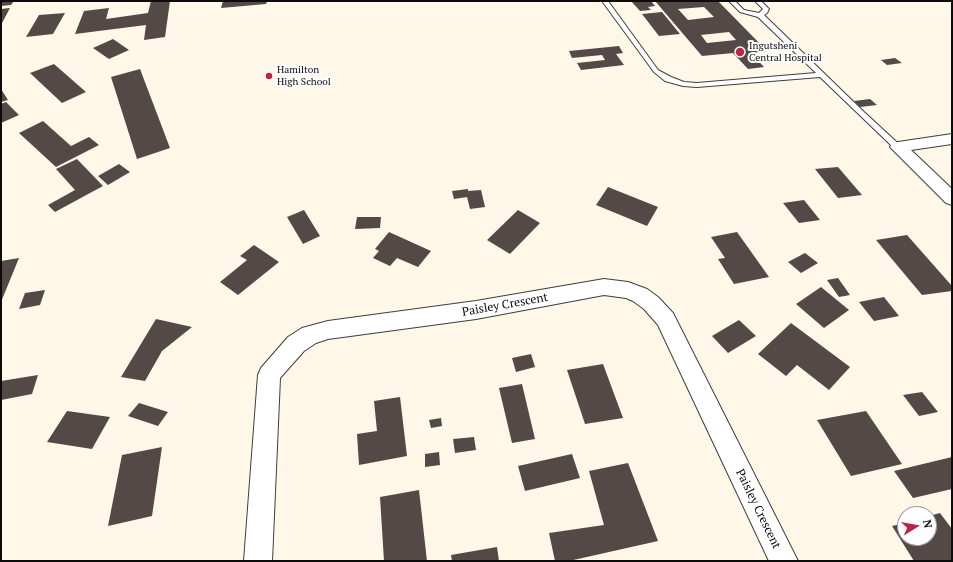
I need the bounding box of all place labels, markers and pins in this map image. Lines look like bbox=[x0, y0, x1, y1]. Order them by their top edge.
place label: Ingutsheni Central Hospital bbox=[749, 40, 822, 64]
marker: Ingutsheni Central Hospital bbox=[734, 46, 746, 58]
place label: Hamilton High School bbox=[277, 64, 331, 88]
marker: Hamilton High School bbox=[264, 71, 274, 81]

